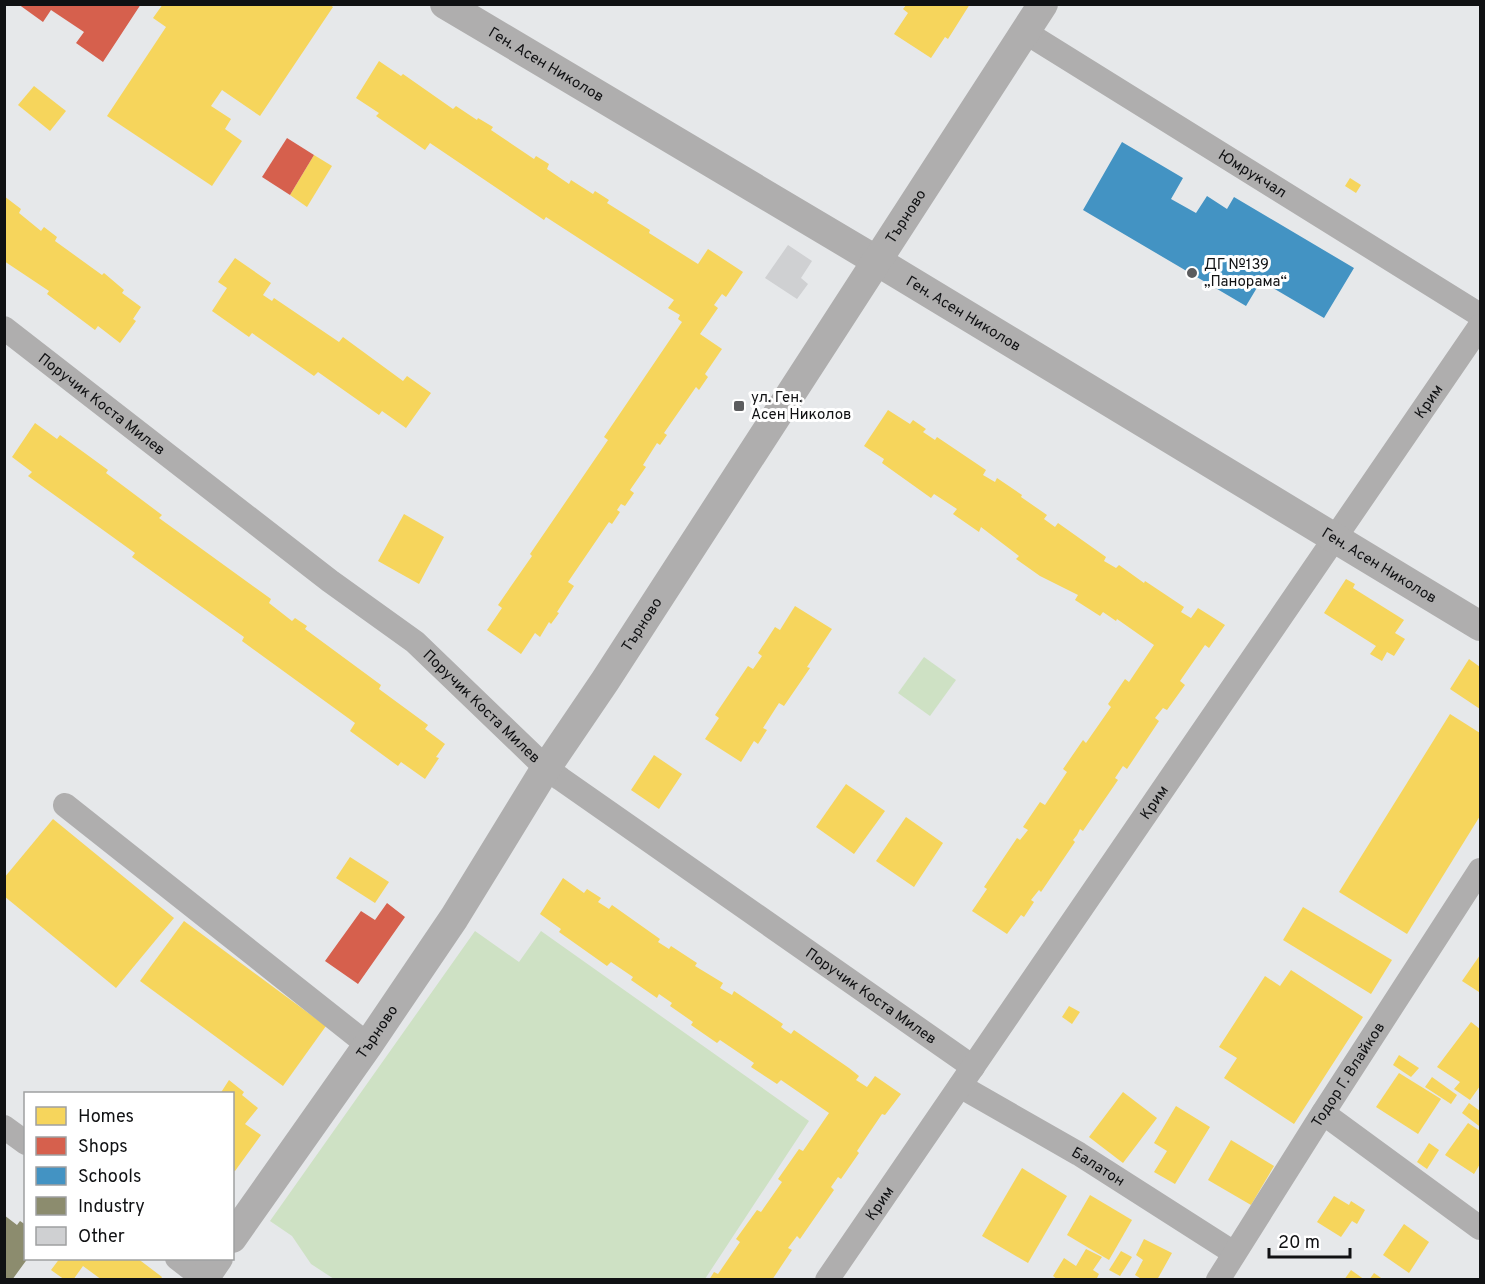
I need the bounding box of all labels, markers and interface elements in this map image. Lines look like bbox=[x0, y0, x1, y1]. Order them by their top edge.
street label: Ген. Асен Николов bbox=[484, 24, 607, 107]
street label: Юмрукчал bbox=[1214, 146, 1289, 203]
street label: Търново bbox=[882, 186, 931, 248]
place label: ДГ №139 „Панорама“ bbox=[1204, 256, 1287, 292]
marker: ДГ №139 „Панорама“ bbox=[1185, 266, 1199, 280]
street label: Ген. Асен Николов bbox=[902, 273, 1024, 357]
street label: Поручик Коста Милев bbox=[34, 350, 168, 460]
street label: Крим bbox=[1411, 381, 1448, 423]
place label: ул. Ген. Асен Николов bbox=[751, 389, 851, 425]
marker: ул. Ген. Асен Николов bbox=[732, 399, 746, 413]
street label: Ген. Асен Николов bbox=[1318, 524, 1440, 608]
street label: Търново bbox=[618, 594, 667, 656]
street label: Поручик Коста Милев bbox=[418, 646, 544, 768]
street label: Крим bbox=[1137, 782, 1174, 824]
street label: Поручик Коста Милев bbox=[801, 945, 940, 1049]
street label: Търново bbox=[353, 1002, 403, 1063]
street label: Тодор Г. Влайков bbox=[1308, 1019, 1390, 1132]
legend bbox=[24, 1092, 234, 1260]
text: Homes bbox=[78, 1106, 134, 1129]
text: Shops bbox=[78, 1136, 128, 1159]
street label: Балатон bbox=[1068, 1144, 1128, 1192]
text: Schools bbox=[78, 1166, 141, 1189]
street label: Крим bbox=[862, 1183, 899, 1225]
text: Industry bbox=[78, 1196, 145, 1219]
scale bar bbox=[1269, 1221, 1350, 1259]
text: Other bbox=[78, 1226, 125, 1249]
text: 20 m bbox=[1278, 1232, 1320, 1255]

